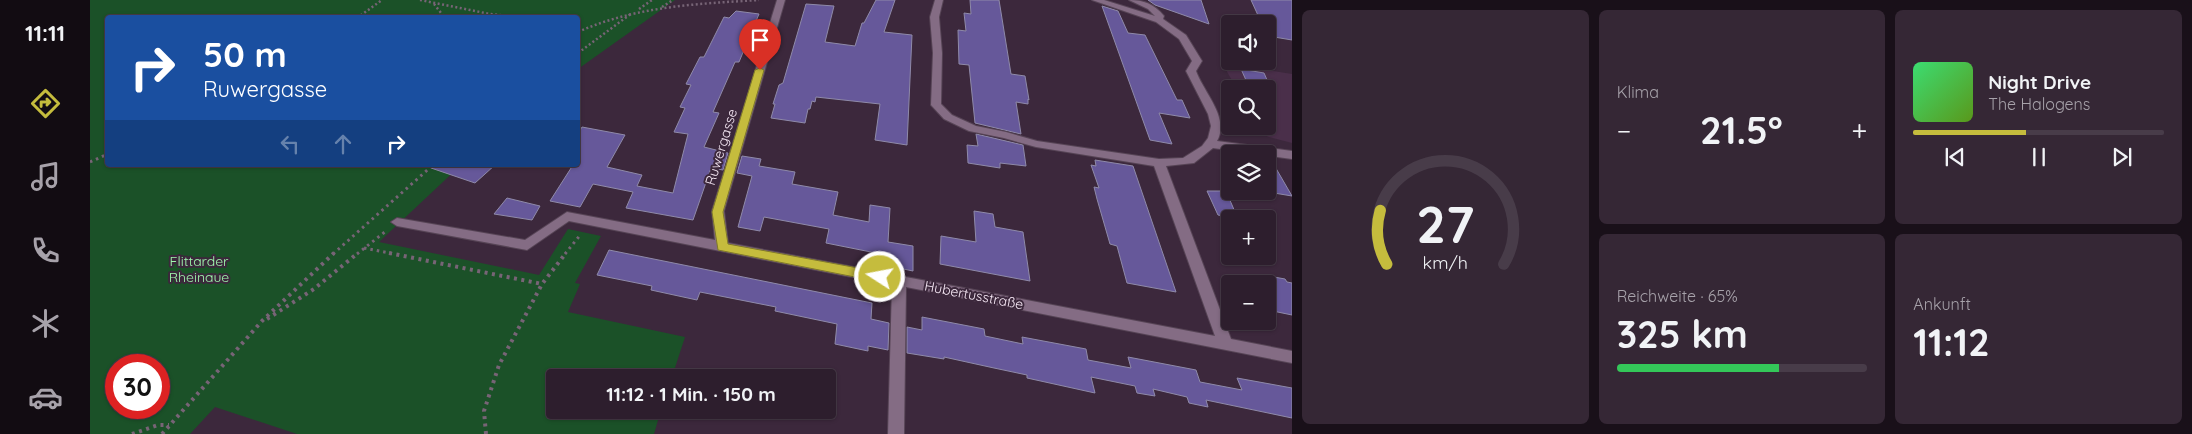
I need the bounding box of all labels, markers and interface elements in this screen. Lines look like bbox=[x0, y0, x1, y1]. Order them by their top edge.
map controls bbox=[1221, 15, 1276, 330]
button: sound bbox=[1221, 15, 1276, 70]
text: 11:11 bbox=[25, 19, 65, 47]
pin bbox=[739, 19, 781, 70]
icon: arrive bbox=[746, 26, 774, 54]
text: 50 m bbox=[203, 32, 287, 76]
icon: right bbox=[120, 35, 185, 100]
text: Night Drive bbox=[1988, 70, 2091, 94]
text: Ruwergasse bbox=[203, 75, 327, 103]
button: search bbox=[1221, 80, 1276, 135]
text: Klima bbox=[1617, 82, 1659, 102]
icon: directions bbox=[28, 86, 63, 121]
text: The Halogens bbox=[1988, 94, 2090, 114]
text: 21.5° bbox=[1700, 106, 1783, 154]
street label: Ruwergasse bbox=[701, 107, 741, 187]
text: − bbox=[1617, 113, 1631, 148]
text: + bbox=[1852, 113, 1867, 148]
icon: left bbox=[276, 130, 304, 158]
icon: ahead bbox=[329, 130, 357, 158]
icon: right bbox=[382, 130, 410, 158]
icon: previous bbox=[1941, 143, 1969, 171]
icon: pause bbox=[2025, 143, 2053, 171]
icon: next bbox=[2108, 143, 2136, 171]
button: layers bbox=[1221, 145, 1276, 200]
icon: music bbox=[28, 159, 63, 194]
text: 27 bbox=[1416, 191, 1474, 256]
button: + bbox=[1221, 210, 1276, 265]
icon: phone bbox=[28, 233, 63, 268]
position arrow bbox=[853, 250, 905, 302]
text: km/h bbox=[1423, 251, 1468, 273]
park label: Flittarder Rheinaue bbox=[169, 252, 229, 286]
button: − bbox=[1221, 275, 1276, 330]
street label: Hubertusstraße bbox=[923, 277, 1025, 313]
text: Reichweite · 65% bbox=[1617, 286, 1738, 306]
text: Ankunft bbox=[1913, 294, 1971, 314]
icon: climate bbox=[28, 306, 63, 341]
text: 325 km bbox=[1617, 310, 1748, 358]
text: 11:12 bbox=[1913, 318, 1990, 366]
speed limit sign: 30 bbox=[105, 354, 170, 419]
icon: car bbox=[28, 380, 63, 415]
text: 11:12 · 1 Min. · 150 m bbox=[606, 382, 776, 406]

